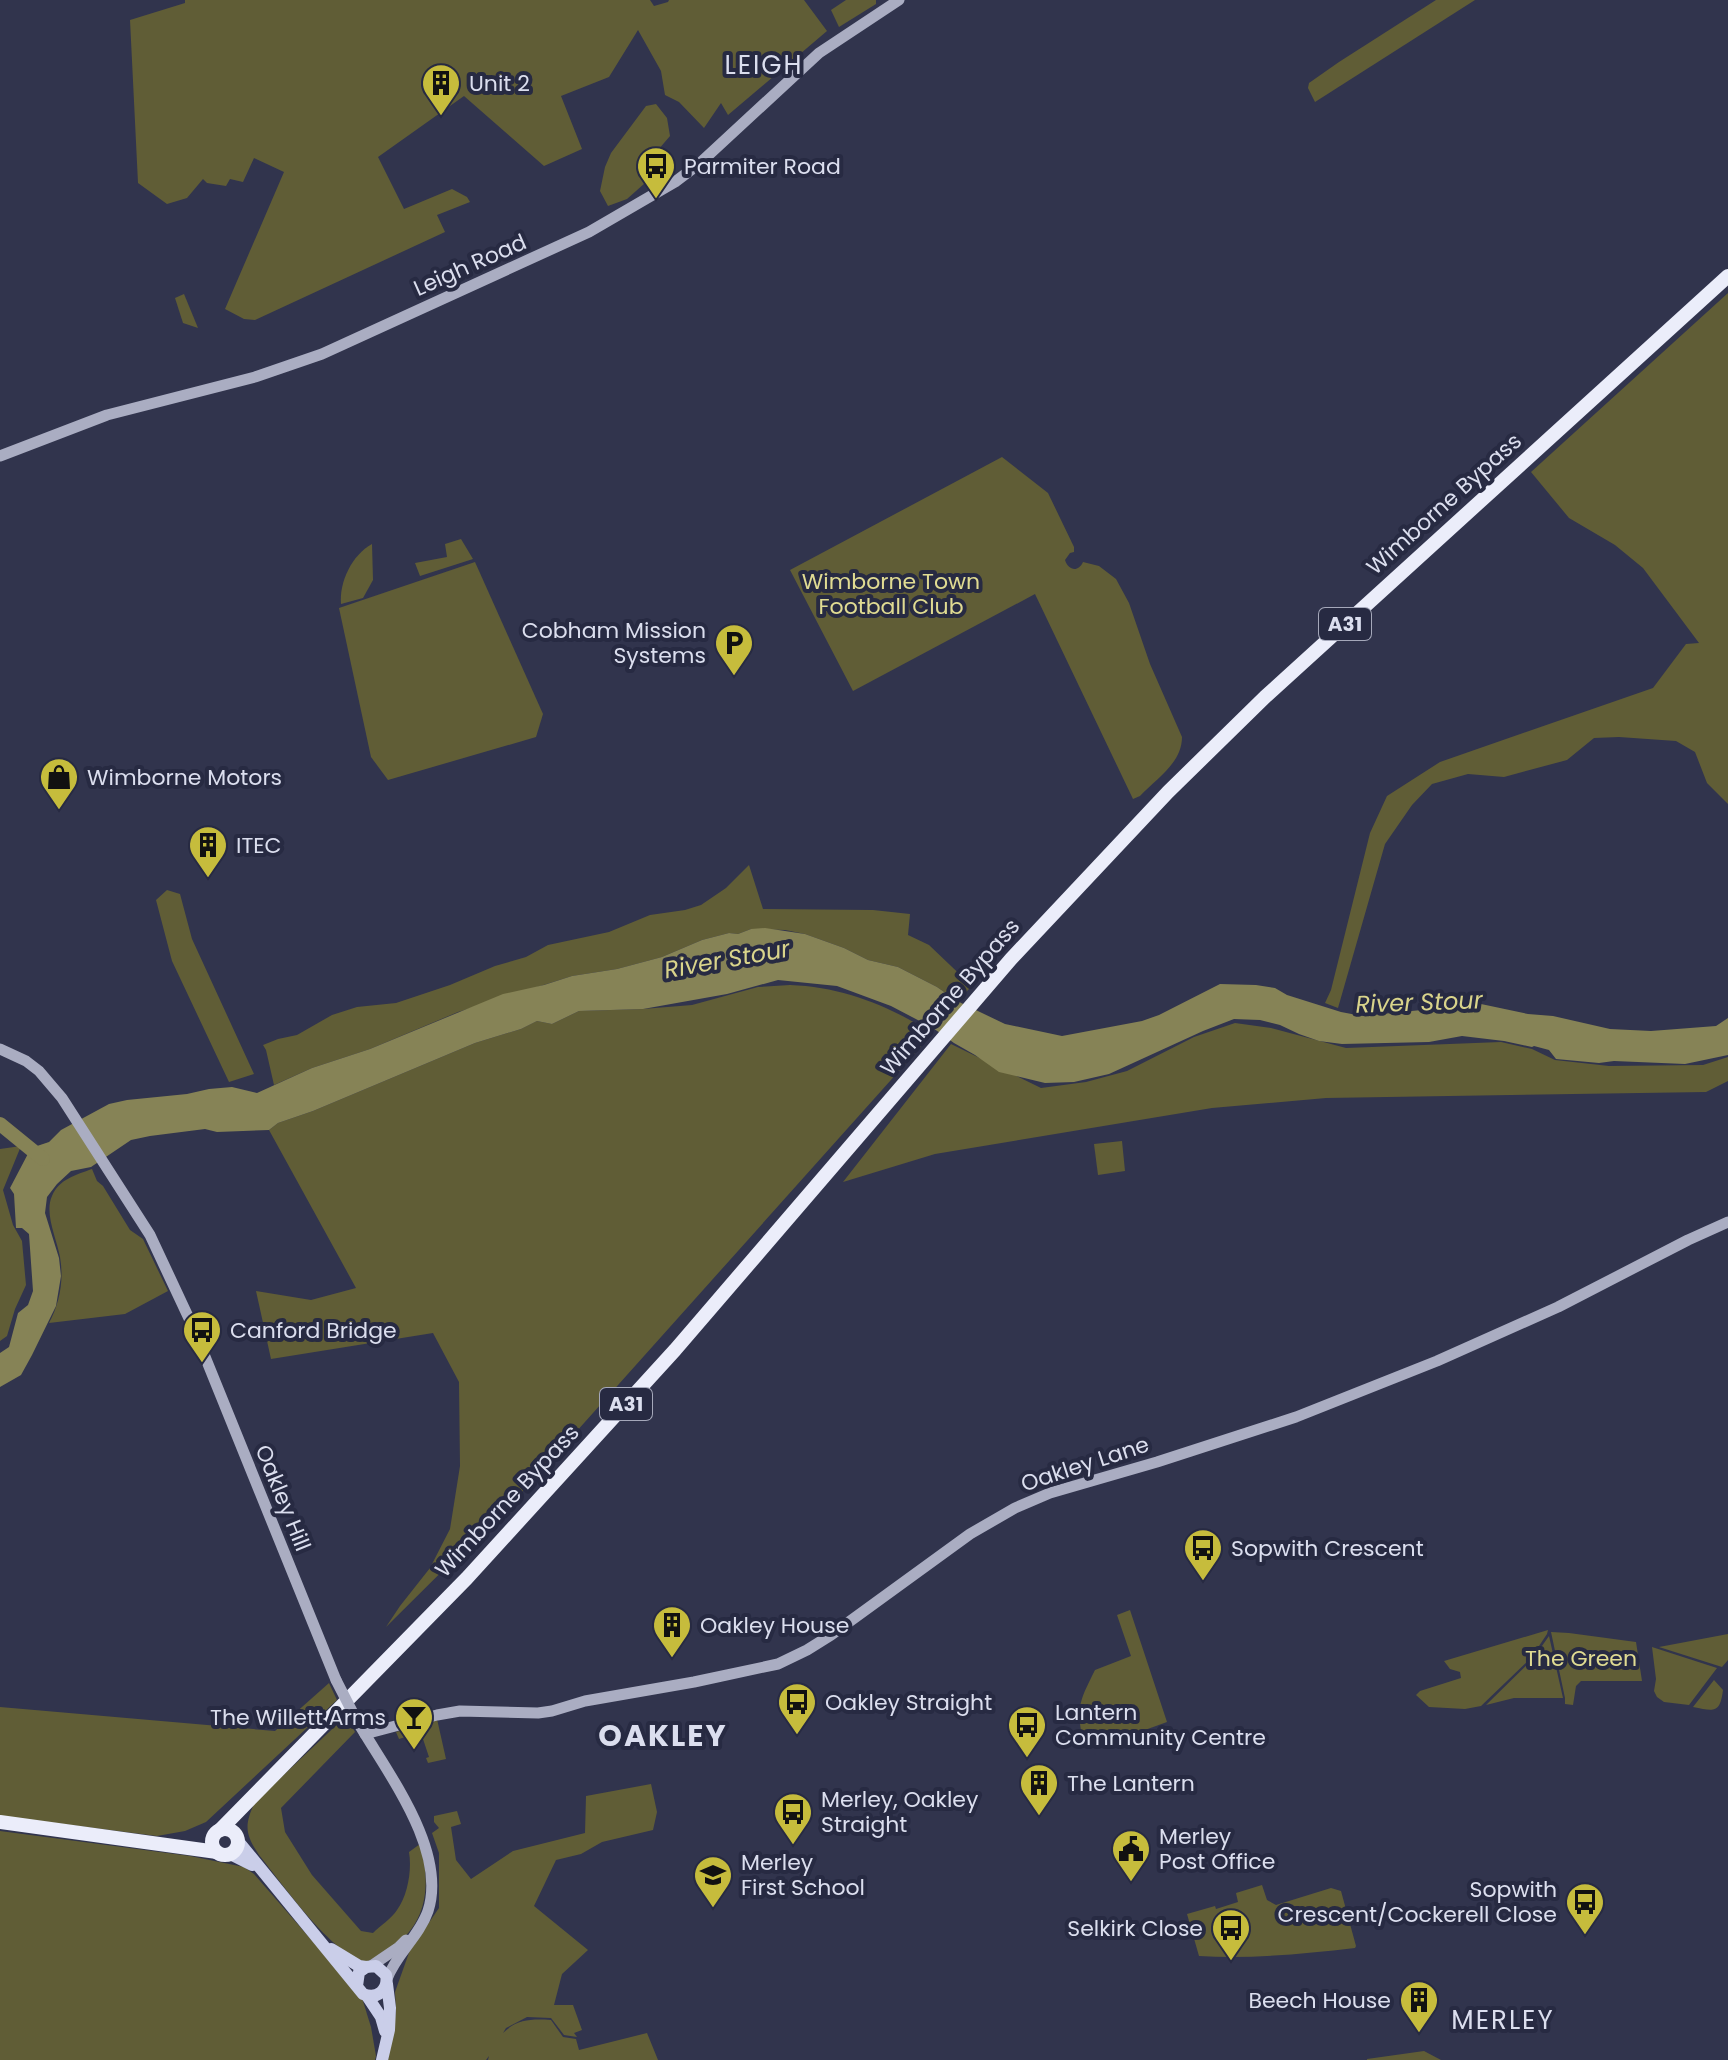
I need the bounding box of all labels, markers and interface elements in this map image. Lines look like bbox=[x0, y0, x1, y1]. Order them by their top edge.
district label: LEIGH bbox=[724, 47, 804, 83]
building icon: Unit 2 bbox=[420, 62, 462, 117]
place label: Unit 2 bbox=[469, 68, 530, 99]
bus stop icon: Parmiter Road bbox=[635, 145, 677, 200]
place label: Parmiter Road bbox=[684, 151, 841, 182]
street label: Leigh Road bbox=[409, 226, 531, 304]
street label: Wimborne Bypass bbox=[1360, 426, 1528, 582]
park label: Wimborne Town Football Club bbox=[802, 566, 980, 622]
road number: A31 bbox=[1319, 608, 1371, 640]
place label: Cobham Mission Systems bbox=[522, 615, 706, 671]
parking icon: Cobham Mission Systems bbox=[713, 622, 755, 677]
shop icon: Wimborne Motors bbox=[38, 756, 80, 811]
place label: Wimborne Motors bbox=[87, 762, 282, 793]
building icon: ITEC bbox=[187, 824, 229, 879]
place label: ITEC bbox=[236, 830, 282, 861]
street label: Wimborne Bypass bbox=[873, 912, 1027, 1082]
water label: River Stour bbox=[661, 932, 794, 986]
water label: River Stour bbox=[1355, 983, 1484, 1021]
bus stop icon: Canford Bridge bbox=[181, 1309, 223, 1364]
place label: Canford Bridge bbox=[230, 1315, 397, 1346]
road number: A31 bbox=[600, 1388, 652, 1420]
street label: Wimborne Bypass bbox=[428, 1418, 586, 1584]
street label: Oakley Lane bbox=[1017, 1429, 1153, 1499]
street label: Oakley Hill bbox=[248, 1440, 318, 1556]
bus stop icon: Sopwith Crescent bbox=[1182, 1527, 1224, 1582]
place label: Sopwith Crescent bbox=[1231, 1533, 1424, 1564]
building icon: Oakley House bbox=[651, 1604, 693, 1659]
place label: Oakley House bbox=[700, 1610, 849, 1641]
park label: The Green bbox=[1525, 1643, 1637, 1674]
bus stop icon: Oakley Straight bbox=[776, 1681, 818, 1736]
place label: Oakley Straight bbox=[825, 1687, 992, 1718]
bar icon: The Willett Arms bbox=[393, 1696, 435, 1751]
place label: Lantern Community Centre bbox=[1055, 1697, 1266, 1753]
place label: The Willett Arms bbox=[210, 1702, 386, 1733]
bus stop icon: Lantern Community Centre bbox=[1006, 1704, 1048, 1759]
district label: OAKLEY bbox=[598, 1714, 728, 1757]
building icon: The Lantern bbox=[1018, 1762, 1060, 1817]
place label: The Lantern bbox=[1067, 1768, 1195, 1799]
place label: Merley, Oakley Straight bbox=[821, 1784, 979, 1840]
bus stop icon: Merley, Oakley Straight bbox=[772, 1791, 814, 1846]
place label: Merley Post Office bbox=[1159, 1821, 1275, 1877]
public building icon: Merley Post Office bbox=[1110, 1828, 1152, 1883]
place label: Merley First School bbox=[741, 1847, 865, 1903]
school or university icon: Merley First School bbox=[692, 1854, 734, 1909]
place label: Sopwith Crescent/Cockerell Close bbox=[1278, 1874, 1557, 1930]
bus stop icon: Sopwith Crescent/Cockerell Close bbox=[1564, 1881, 1606, 1936]
bus stop icon: Selkirk Close bbox=[1210, 1907, 1252, 1962]
place label: Selkirk Close bbox=[1067, 1913, 1203, 1944]
building icon: Beech House bbox=[1398, 1979, 1440, 2034]
place label: Beech House bbox=[1248, 1985, 1391, 2016]
district label: MERLEY bbox=[1451, 2002, 1555, 2038]

